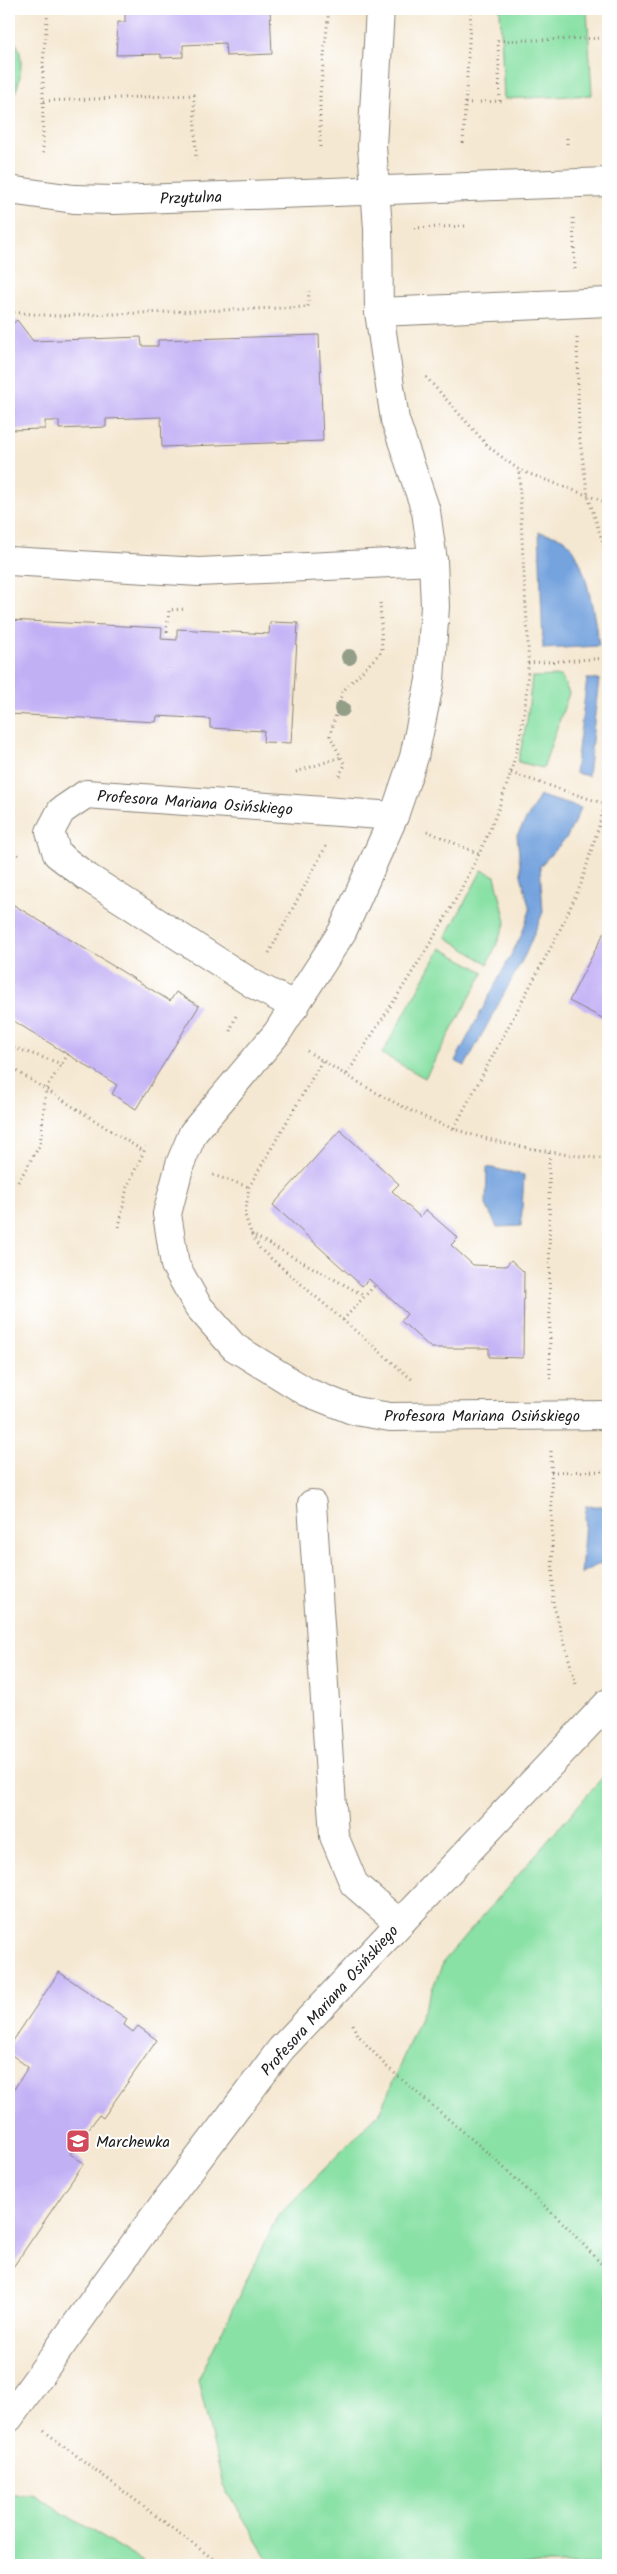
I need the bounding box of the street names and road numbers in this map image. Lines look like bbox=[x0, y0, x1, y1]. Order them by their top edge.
street label: Przytulna bbox=[159, 185, 223, 212]
street label: Profesora Mariana Osińskiego bbox=[96, 784, 294, 823]
street label: Profesora Mariana Osińskiego bbox=[384, 1404, 580, 1429]
street label: Profesora Mariana Osińskiego bbox=[255, 1920, 405, 2082]

